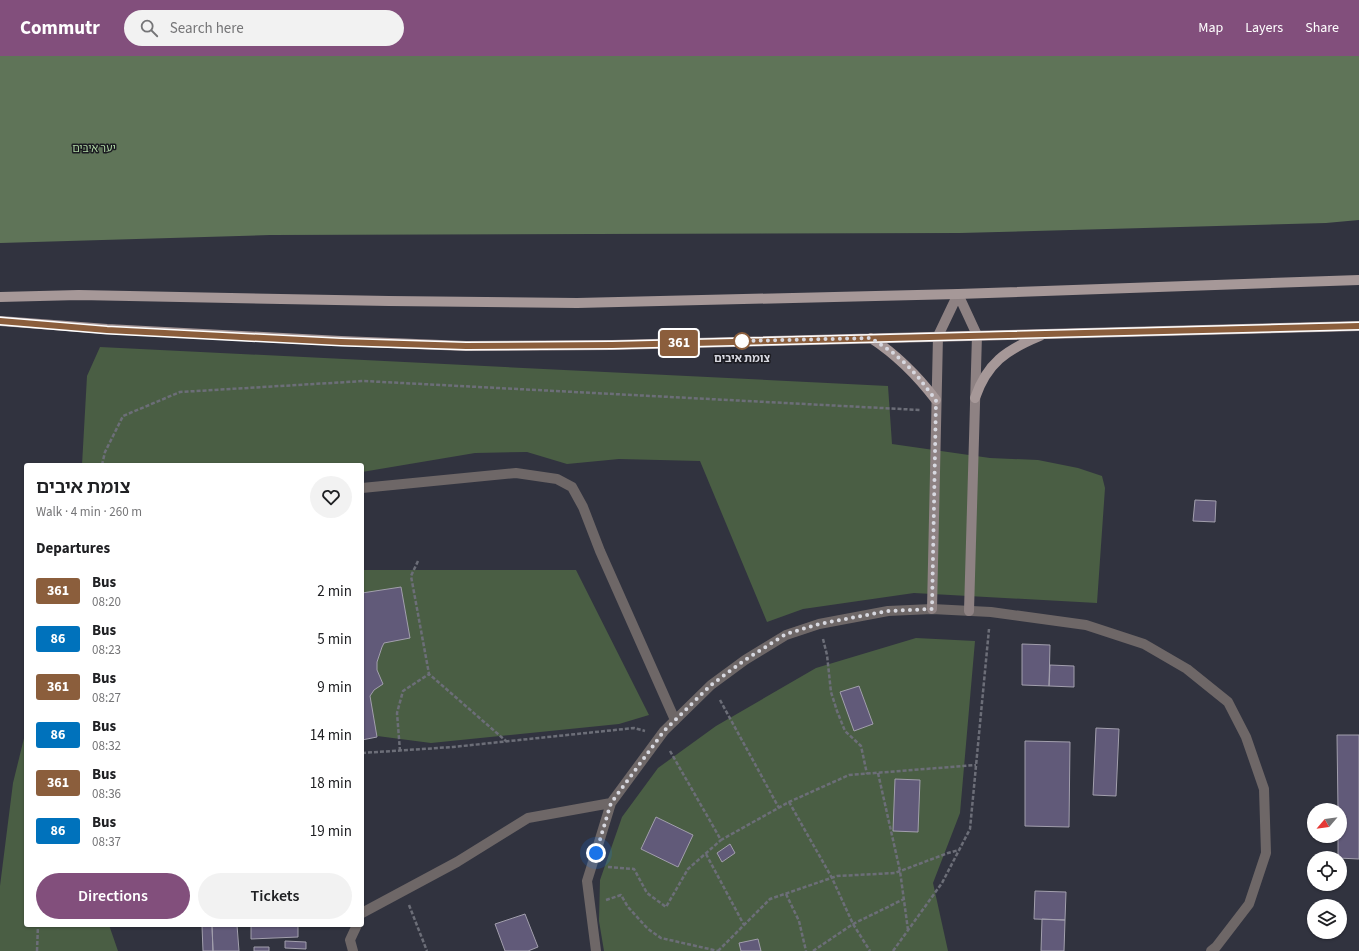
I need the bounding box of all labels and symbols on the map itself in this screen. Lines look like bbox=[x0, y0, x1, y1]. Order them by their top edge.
park label: יער איבים bbox=[72, 141, 116, 156]
line badge: 361 bbox=[656, 330, 702, 356]
marker: צומת איבים bbox=[733, 332, 751, 350]
place label: צומת איבים bbox=[714, 351, 770, 366]
north arrow bbox=[1307, 803, 1347, 843]
your location bbox=[586, 843, 606, 863]

